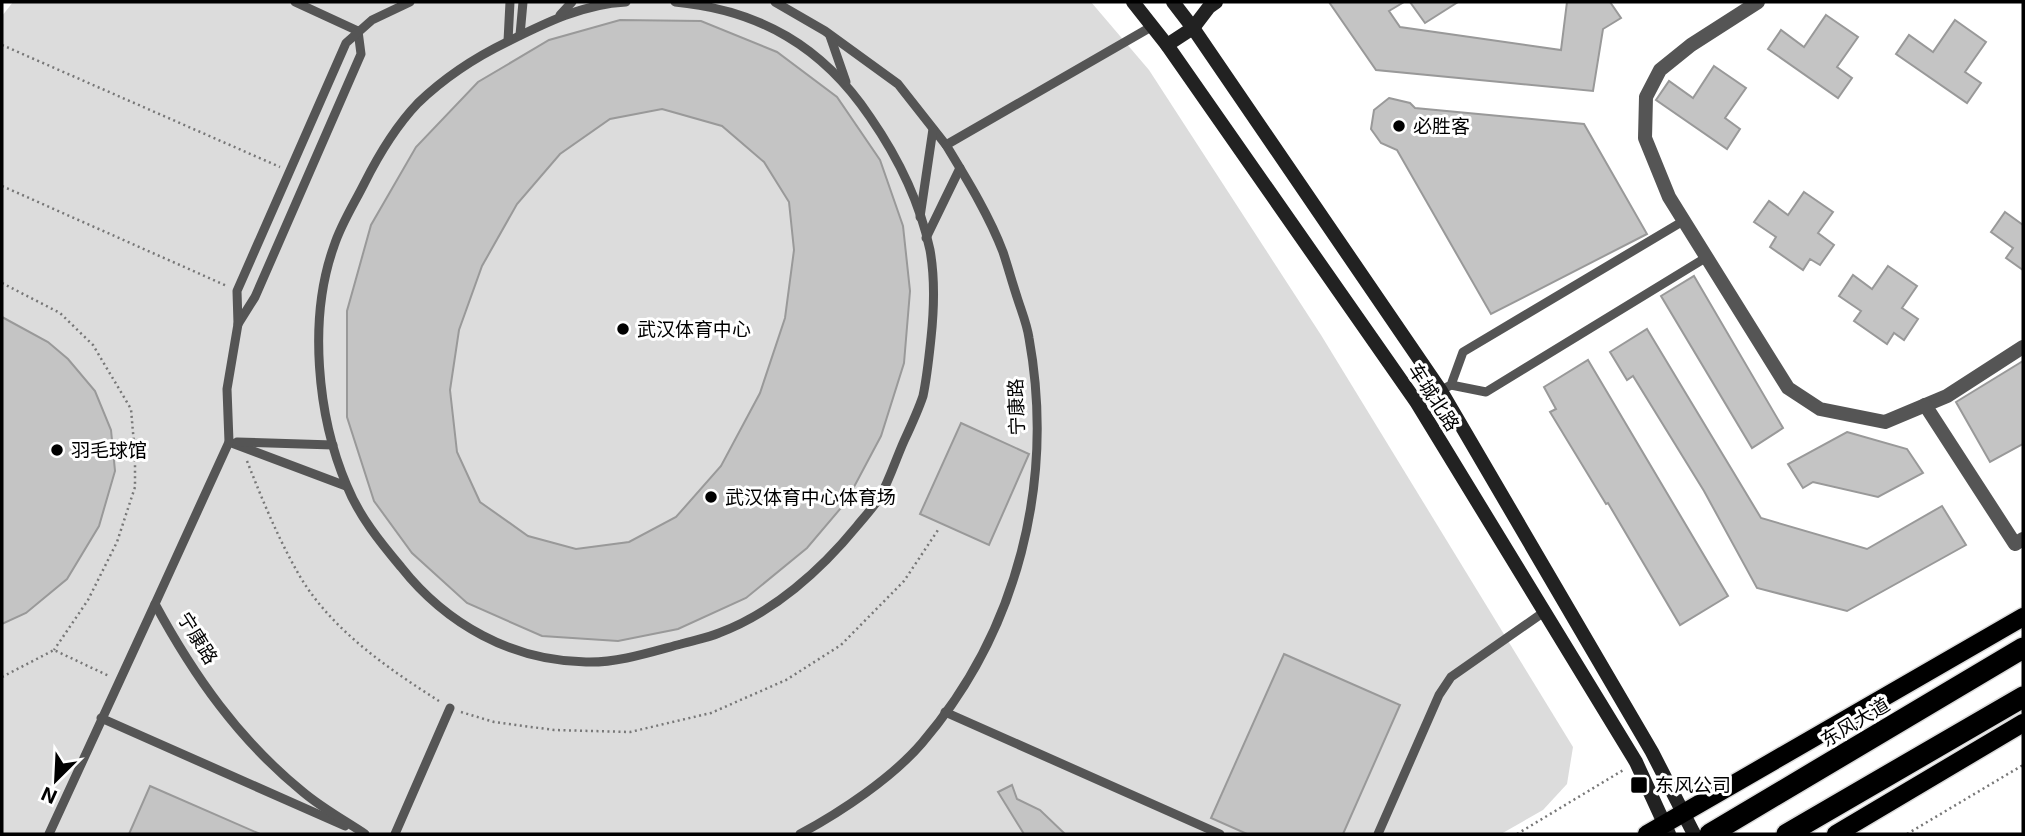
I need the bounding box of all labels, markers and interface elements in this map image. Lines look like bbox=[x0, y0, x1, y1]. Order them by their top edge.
place label: 必胜客 bbox=[1413, 115, 1470, 138]
marker: 必胜客 bbox=[1391, 118, 1407, 134]
place label: 武汉体育中心 bbox=[637, 318, 751, 341]
marker: 武汉体育中心 bbox=[615, 321, 631, 337]
street label: 车城北路 bbox=[1403, 359, 1464, 435]
street label: 宁康路 bbox=[1004, 378, 1029, 436]
place label: 羽毛球馆 bbox=[71, 439, 147, 462]
marker: 羽毛球馆 bbox=[49, 442, 65, 458]
place label: 武汉体育中心体育场 bbox=[725, 486, 896, 509]
marker: 武汉体育中心体育场 bbox=[703, 489, 719, 505]
street label: 宁康路 bbox=[173, 608, 222, 669]
street label: 东风大道 bbox=[1817, 693, 1894, 752]
north arrow bbox=[21, 745, 91, 815]
place label: 东风公司 bbox=[1655, 774, 1731, 797]
marker: 东风公司 bbox=[1629, 775, 1649, 795]
text: N bbox=[38, 782, 61, 809]

